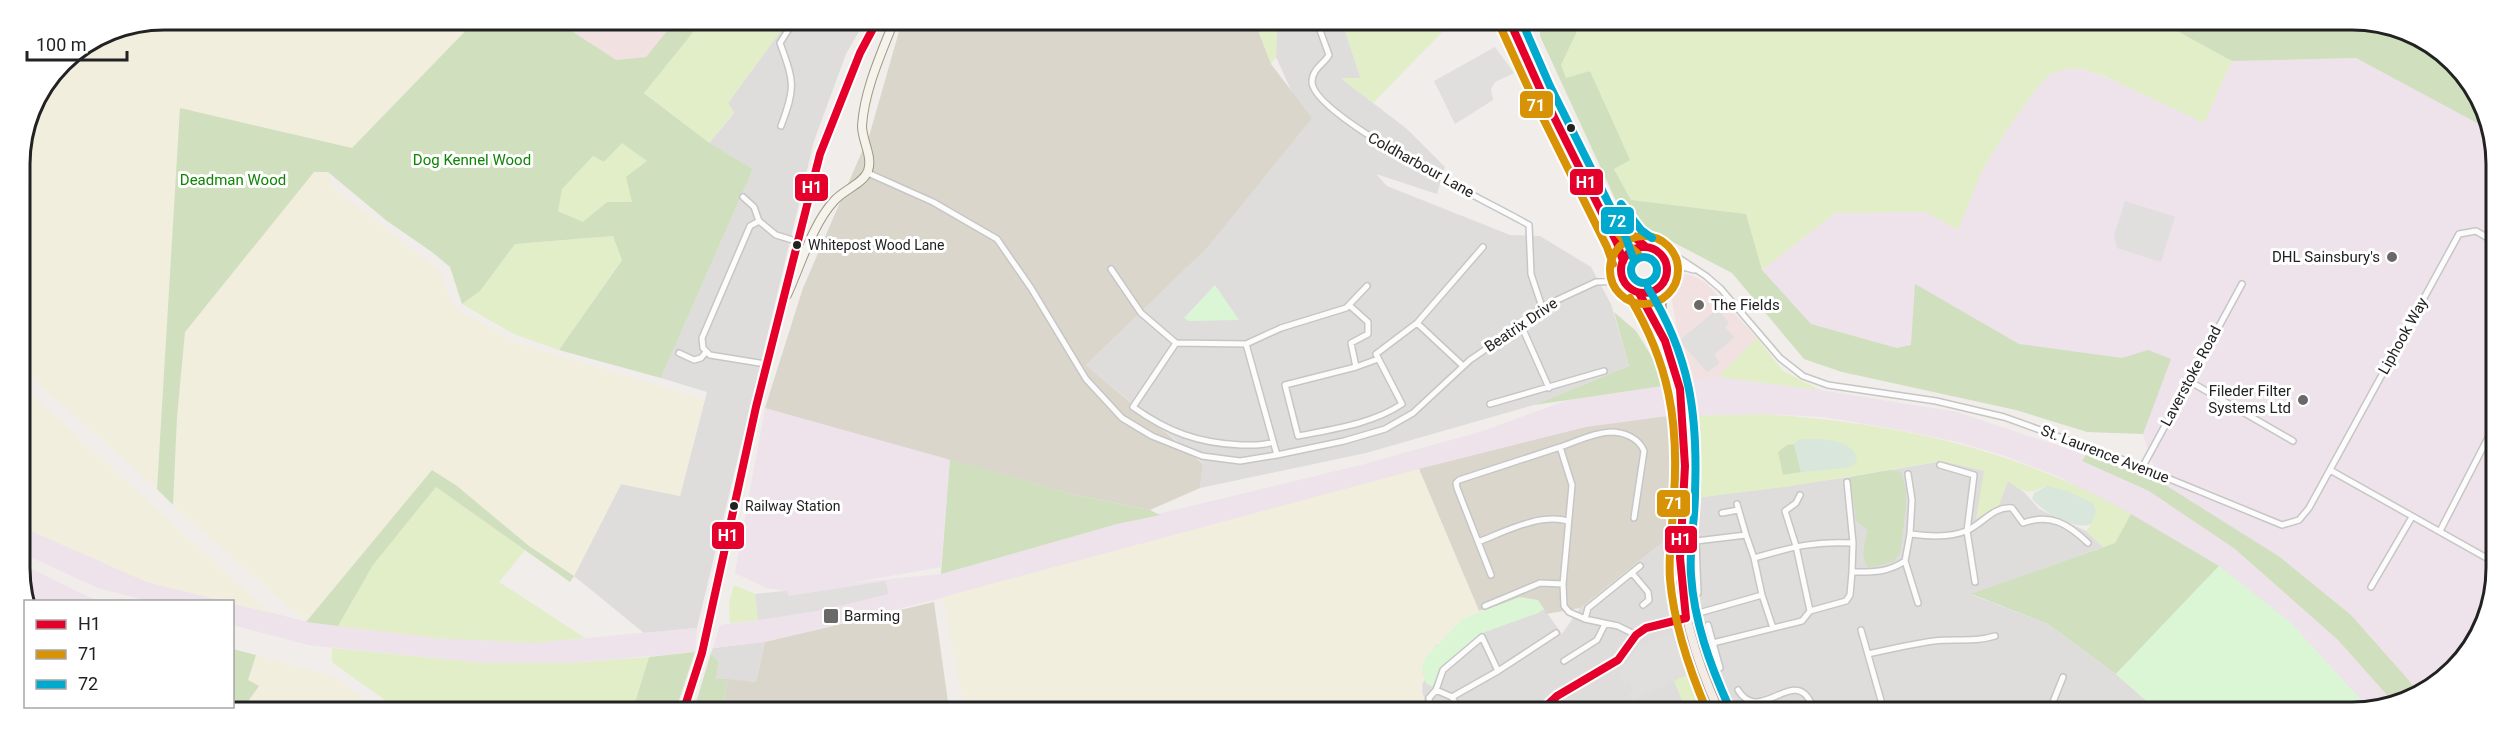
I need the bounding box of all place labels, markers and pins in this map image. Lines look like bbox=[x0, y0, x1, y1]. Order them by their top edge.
unlabelled marker bbox=[1565, 122, 1577, 134]
place label: Whitepost Wood Lane bbox=[808, 237, 945, 253]
marker: Whitepost Wood Lane bbox=[791, 239, 803, 251]
place label: DHL Sainsbury's bbox=[2272, 248, 2380, 266]
marker: DHL Sainsbury's bbox=[2385, 250, 2399, 264]
place label: The Fields bbox=[1711, 296, 1780, 314]
marker: The Fields bbox=[1692, 298, 1706, 312]
place label: Fileder Filter Systems Ltd bbox=[2208, 382, 2291, 417]
marker: Fileder Filter Systems Ltd bbox=[2296, 393, 2310, 407]
place label: Railway Station bbox=[745, 498, 840, 514]
marker: Railway Station bbox=[728, 500, 740, 512]
marker: Barming bbox=[822, 607, 840, 625]
place label: Barming bbox=[844, 607, 900, 625]

